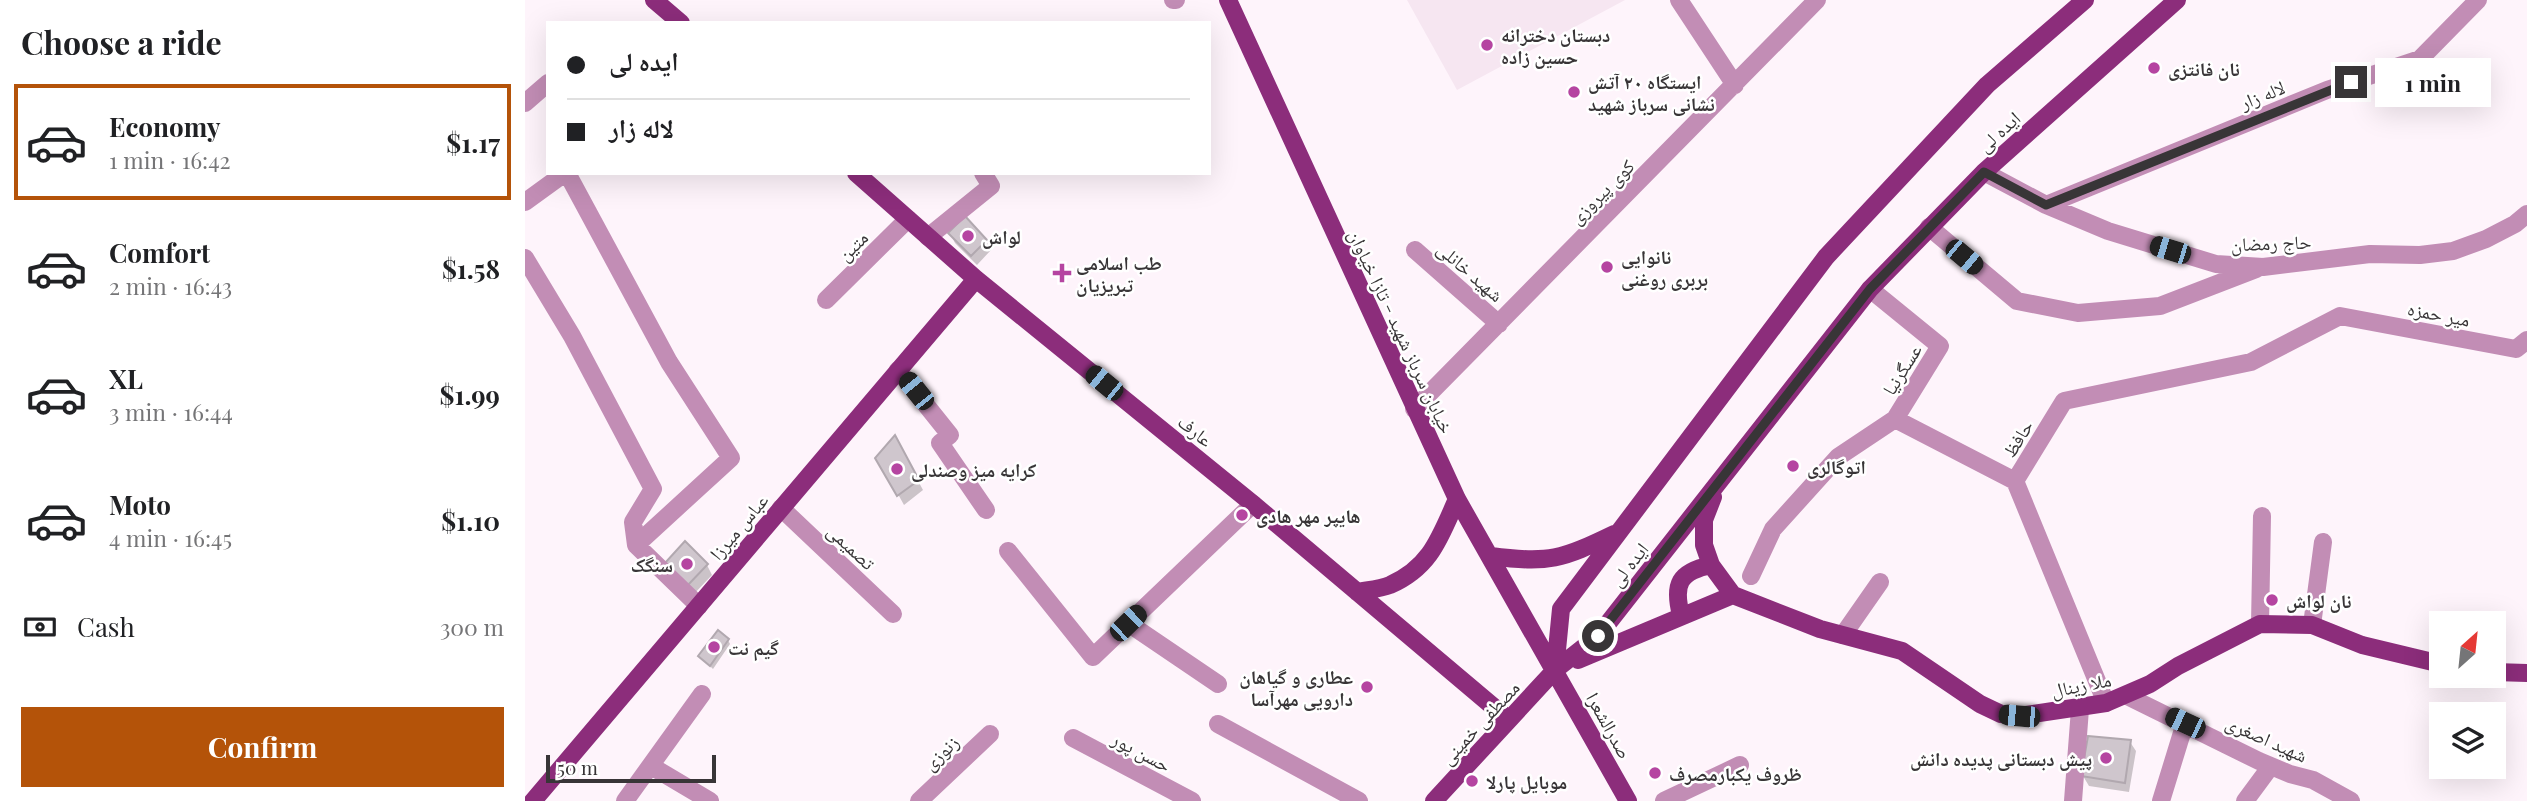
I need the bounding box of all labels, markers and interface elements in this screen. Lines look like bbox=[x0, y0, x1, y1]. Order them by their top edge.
text: Choose a ride bbox=[21, 20, 222, 63]
place label: دبستان دخترانه حسین زاده bbox=[1501, 21, 1610, 69]
marker: دبستان دخترانه حسین زاده bbox=[1479, 37, 1495, 53]
text: ایده لى bbox=[609, 43, 679, 78]
place label: نان فانتزی bbox=[2168, 55, 2240, 81]
callout: 1 min bbox=[2375, 57, 2491, 106]
marker: نان فانتزی bbox=[2146, 60, 2162, 76]
route end bbox=[2335, 66, 2367, 98]
text: 1 min bbox=[2405, 67, 2461, 98]
place label: ایستگاه ۲۰ آتش نشانی سرباز شهید bbox=[1588, 68, 1715, 116]
street label: لاله زار bbox=[2235, 73, 2288, 115]
marker: ایستگاه ۲۰ آتش نشانی سرباز شهید bbox=[1566, 84, 1582, 100]
street label: ایده لى bbox=[1971, 105, 2025, 157]
text: Economy bbox=[109, 109, 220, 144]
text: لاله زار bbox=[609, 110, 674, 145]
icon: car bbox=[25, 111, 88, 174]
text: $1.17 bbox=[446, 125, 500, 160]
text: 1 min · 16:42 bbox=[109, 144, 231, 175]
street label: کوی پیروزی bbox=[1563, 153, 1639, 229]
place label: لواش bbox=[982, 223, 1021, 249]
street label: متین bbox=[831, 224, 873, 266]
street label: خیابان سرباز شهید - تازا خیاوان bbox=[1343, 225, 1461, 437]
marker: لواش bbox=[960, 228, 976, 244]
street label: حاج رمضان bbox=[2230, 228, 2312, 256]
car bbox=[2147, 234, 2194, 266]
text: Comfort bbox=[109, 235, 210, 270]
street label: شهید خانلی bbox=[1432, 235, 1510, 307]
car bbox=[1942, 235, 1987, 279]
icon: car bbox=[25, 237, 88, 300]
place label: نانوایی بربری روغنی bbox=[1621, 243, 1708, 291]
place label: طب اسلامی تبریزیان bbox=[1076, 249, 1162, 297]
text: $1.58 bbox=[442, 251, 500, 286]
marker: نانوایی بربری روغنی bbox=[1599, 259, 1615, 275]
marker: طب اسلامی تبریزیان bbox=[1054, 265, 1070, 281]
text: 2 min · 16:43 bbox=[109, 270, 232, 301]
street label: میر حمزه bbox=[2405, 294, 2473, 332]
street label: عسگرنیا bbox=[1875, 338, 1927, 399]
text: XL bbox=[109, 361, 143, 396]
car bbox=[1082, 362, 1127, 404]
icon: car bbox=[25, 363, 88, 426]
car bbox=[895, 368, 938, 414]
text: $1.99 bbox=[440, 377, 500, 412]
text: 3 min · 16:44 bbox=[109, 396, 233, 427]
street label: عارف bbox=[1173, 408, 1219, 452]
street label: حافظ bbox=[1995, 414, 2039, 462]
place label: اتوگالری bbox=[1807, 453, 1866, 479]
place label: کرایه میز وصندلی bbox=[911, 456, 1037, 482]
marker: اتوگالری bbox=[1785, 458, 1801, 474]
marker: کرایه میز وصندلی bbox=[889, 461, 905, 477]
text: Moto bbox=[109, 487, 171, 522]
street label: عباس میرزا bbox=[703, 487, 774, 565]
icon: car bbox=[25, 489, 88, 552]
place label: هایپر مهر هادی bbox=[1256, 502, 1361, 528]
text: $1.10 bbox=[441, 503, 500, 538]
marker: هایپر مهر هادی bbox=[1234, 507, 1250, 523]
street label: تصمیمی bbox=[822, 517, 882, 575]
text: 4 min · 16:45 bbox=[109, 522, 232, 553]
street label: ایده لى bbox=[1602, 536, 1654, 592]
place label: سنگک bbox=[631, 551, 673, 577]
marker: سنگک bbox=[679, 556, 695, 572]
place label: نان لواش bbox=[2286, 587, 2352, 613]
marker: نان لواش bbox=[2264, 592, 2280, 608]
car bbox=[1106, 601, 1151, 645]
icon: cash bbox=[21, 608, 59, 646]
text: Cash bbox=[77, 609, 135, 644]
text: 300 m bbox=[440, 611, 504, 642]
north arrow bbox=[2429, 611, 2506, 688]
map controls bbox=[2429, 611, 2506, 779]
route start bbox=[1582, 620, 1614, 652]
place label: گیم نت bbox=[728, 634, 780, 661]
marker: گیم نت bbox=[706, 639, 722, 655]
place label: عطاری و گیاهان دارویی مهرآسا bbox=[1239, 663, 1353, 711]
street label: ملا زینال bbox=[2049, 665, 2113, 703]
street label: مصطفی خمینی bbox=[1433, 674, 1525, 770]
marker: عطاری و گیاهان دارویی مهرآسا bbox=[1359, 679, 1375, 695]
street label: صدرالشعرا bbox=[1581, 687, 1639, 763]
button: layers bbox=[2429, 702, 2506, 779]
car bbox=[1998, 704, 2041, 728]
car bbox=[2162, 705, 2209, 741]
button: Confirm bbox=[21, 707, 504, 787]
street label: شهید اصغری bbox=[2222, 708, 2312, 768]
street label: حسن پور bbox=[1107, 724, 1176, 777]
street label: زنوزی bbox=[916, 729, 964, 775]
place label: پیش دبستانی پدیده دانش bbox=[1910, 745, 2092, 771]
marker: پیش دبستانی پدیده دانش bbox=[2098, 750, 2114, 766]
scale bar bbox=[546, 752, 716, 784]
text: 50 m bbox=[557, 754, 598, 780]
place label: ظروف یکبارمصرف bbox=[1669, 760, 1802, 786]
marker: ظروف یکبارمصرف bbox=[1647, 765, 1663, 781]
place label: موبایل پارلا bbox=[1486, 768, 1567, 794]
marker: موبایل پارلا bbox=[1464, 773, 1480, 789]

